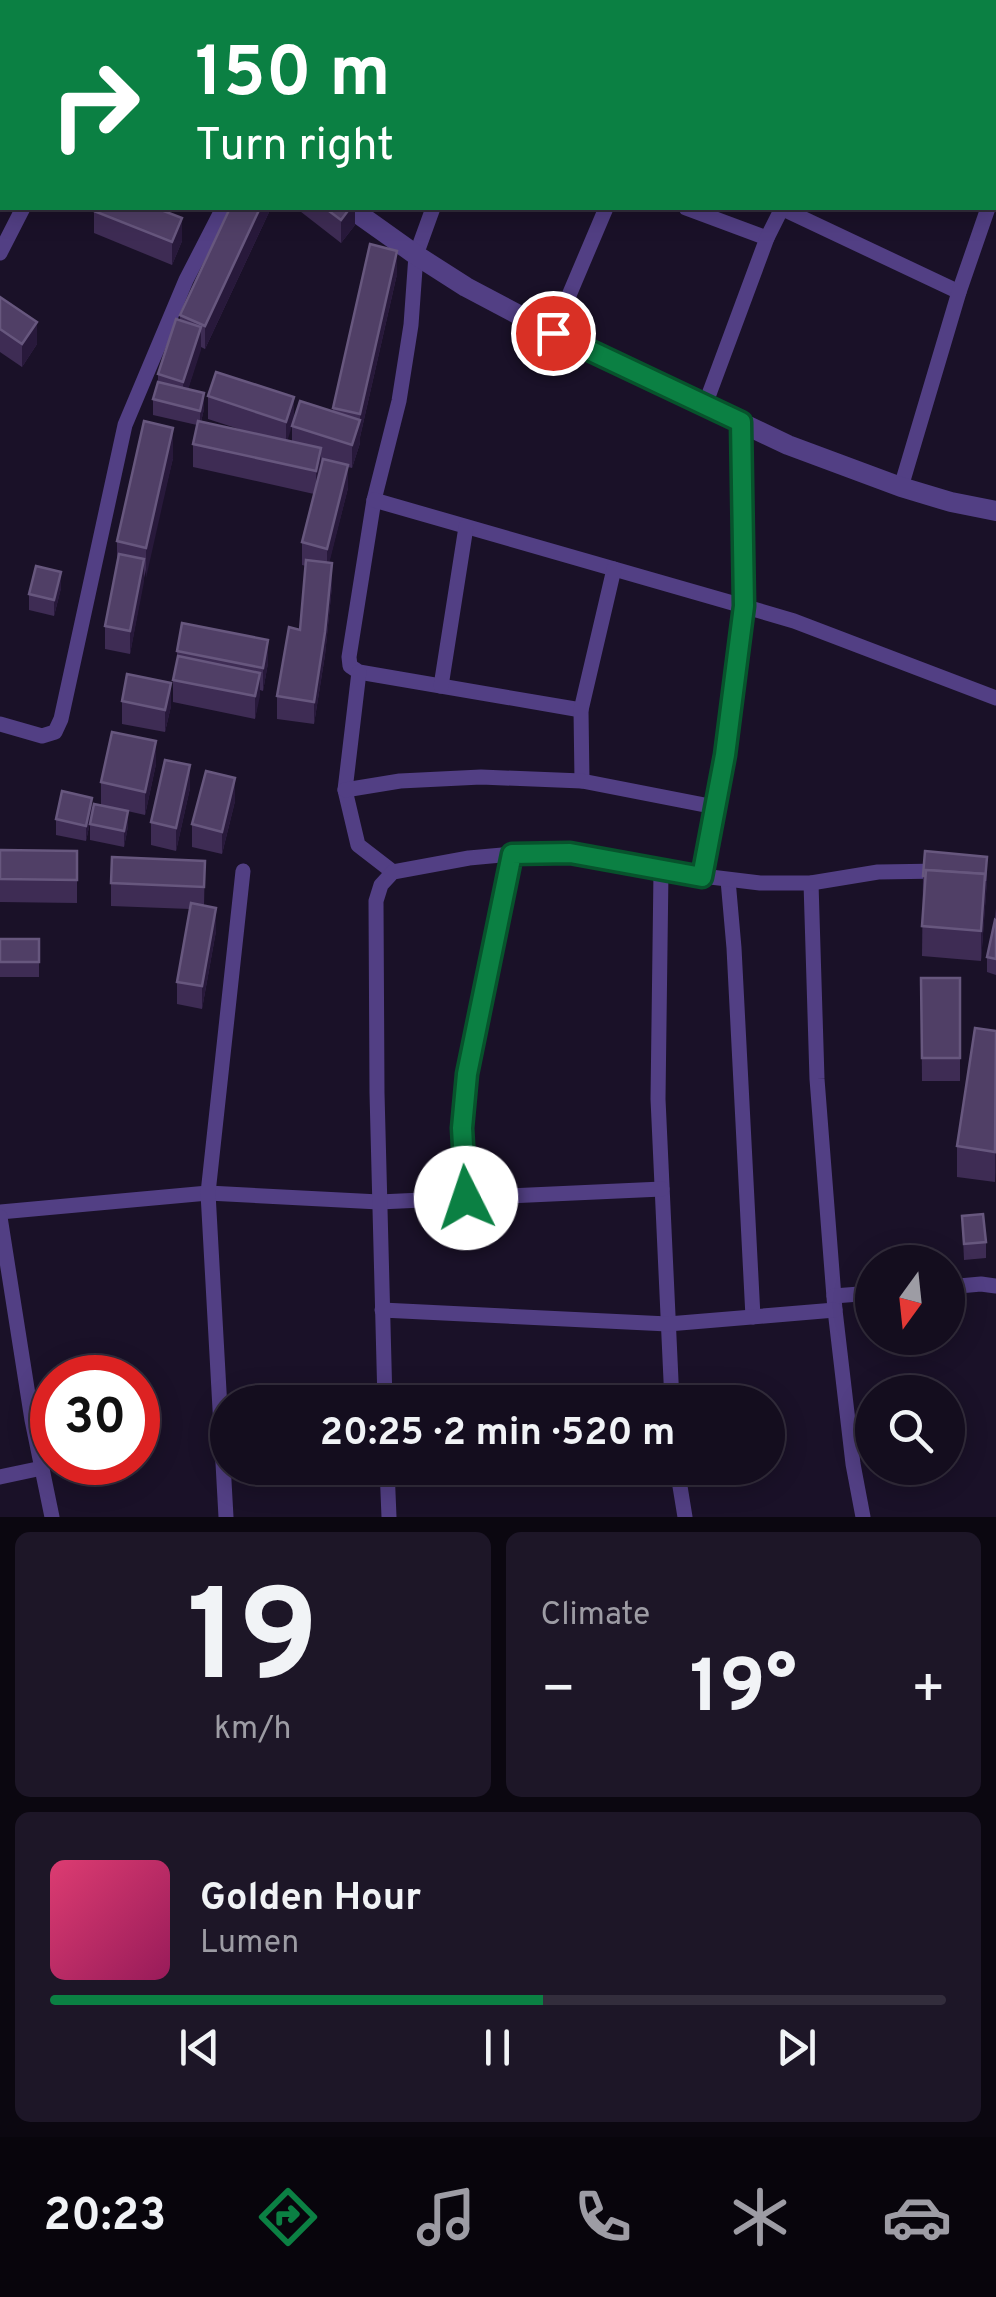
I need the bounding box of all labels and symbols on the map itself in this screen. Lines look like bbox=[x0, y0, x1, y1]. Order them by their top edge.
pin bbox=[511, 291, 596, 376]
position arrow bbox=[414, 1146, 518, 1250]
north arrow bbox=[855, 1245, 965, 1355]
speed limit sign: 30 bbox=[30, 1355, 160, 1485]

